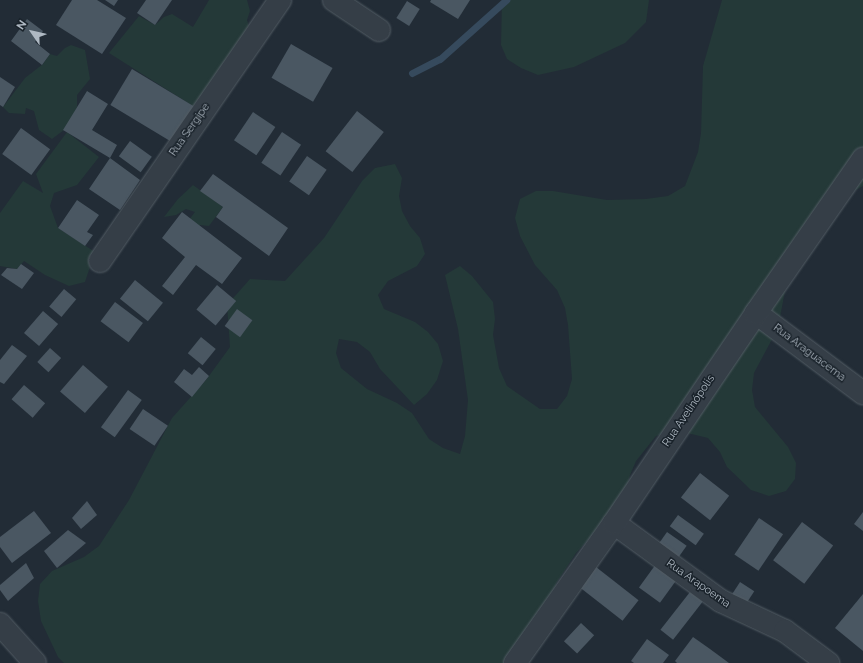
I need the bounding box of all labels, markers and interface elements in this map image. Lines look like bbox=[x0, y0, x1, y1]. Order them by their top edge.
north arrow bbox=[12, 12, 52, 52]
text: N bbox=[14, 18, 29, 32]
street label: Rua Sergipe bbox=[167, 101, 213, 159]
street label: Rua Araguacema bbox=[770, 321, 848, 385]
street label: Rua Avelinópolis bbox=[660, 372, 718, 450]
street label: Rua Arapoema bbox=[663, 557, 733, 611]

